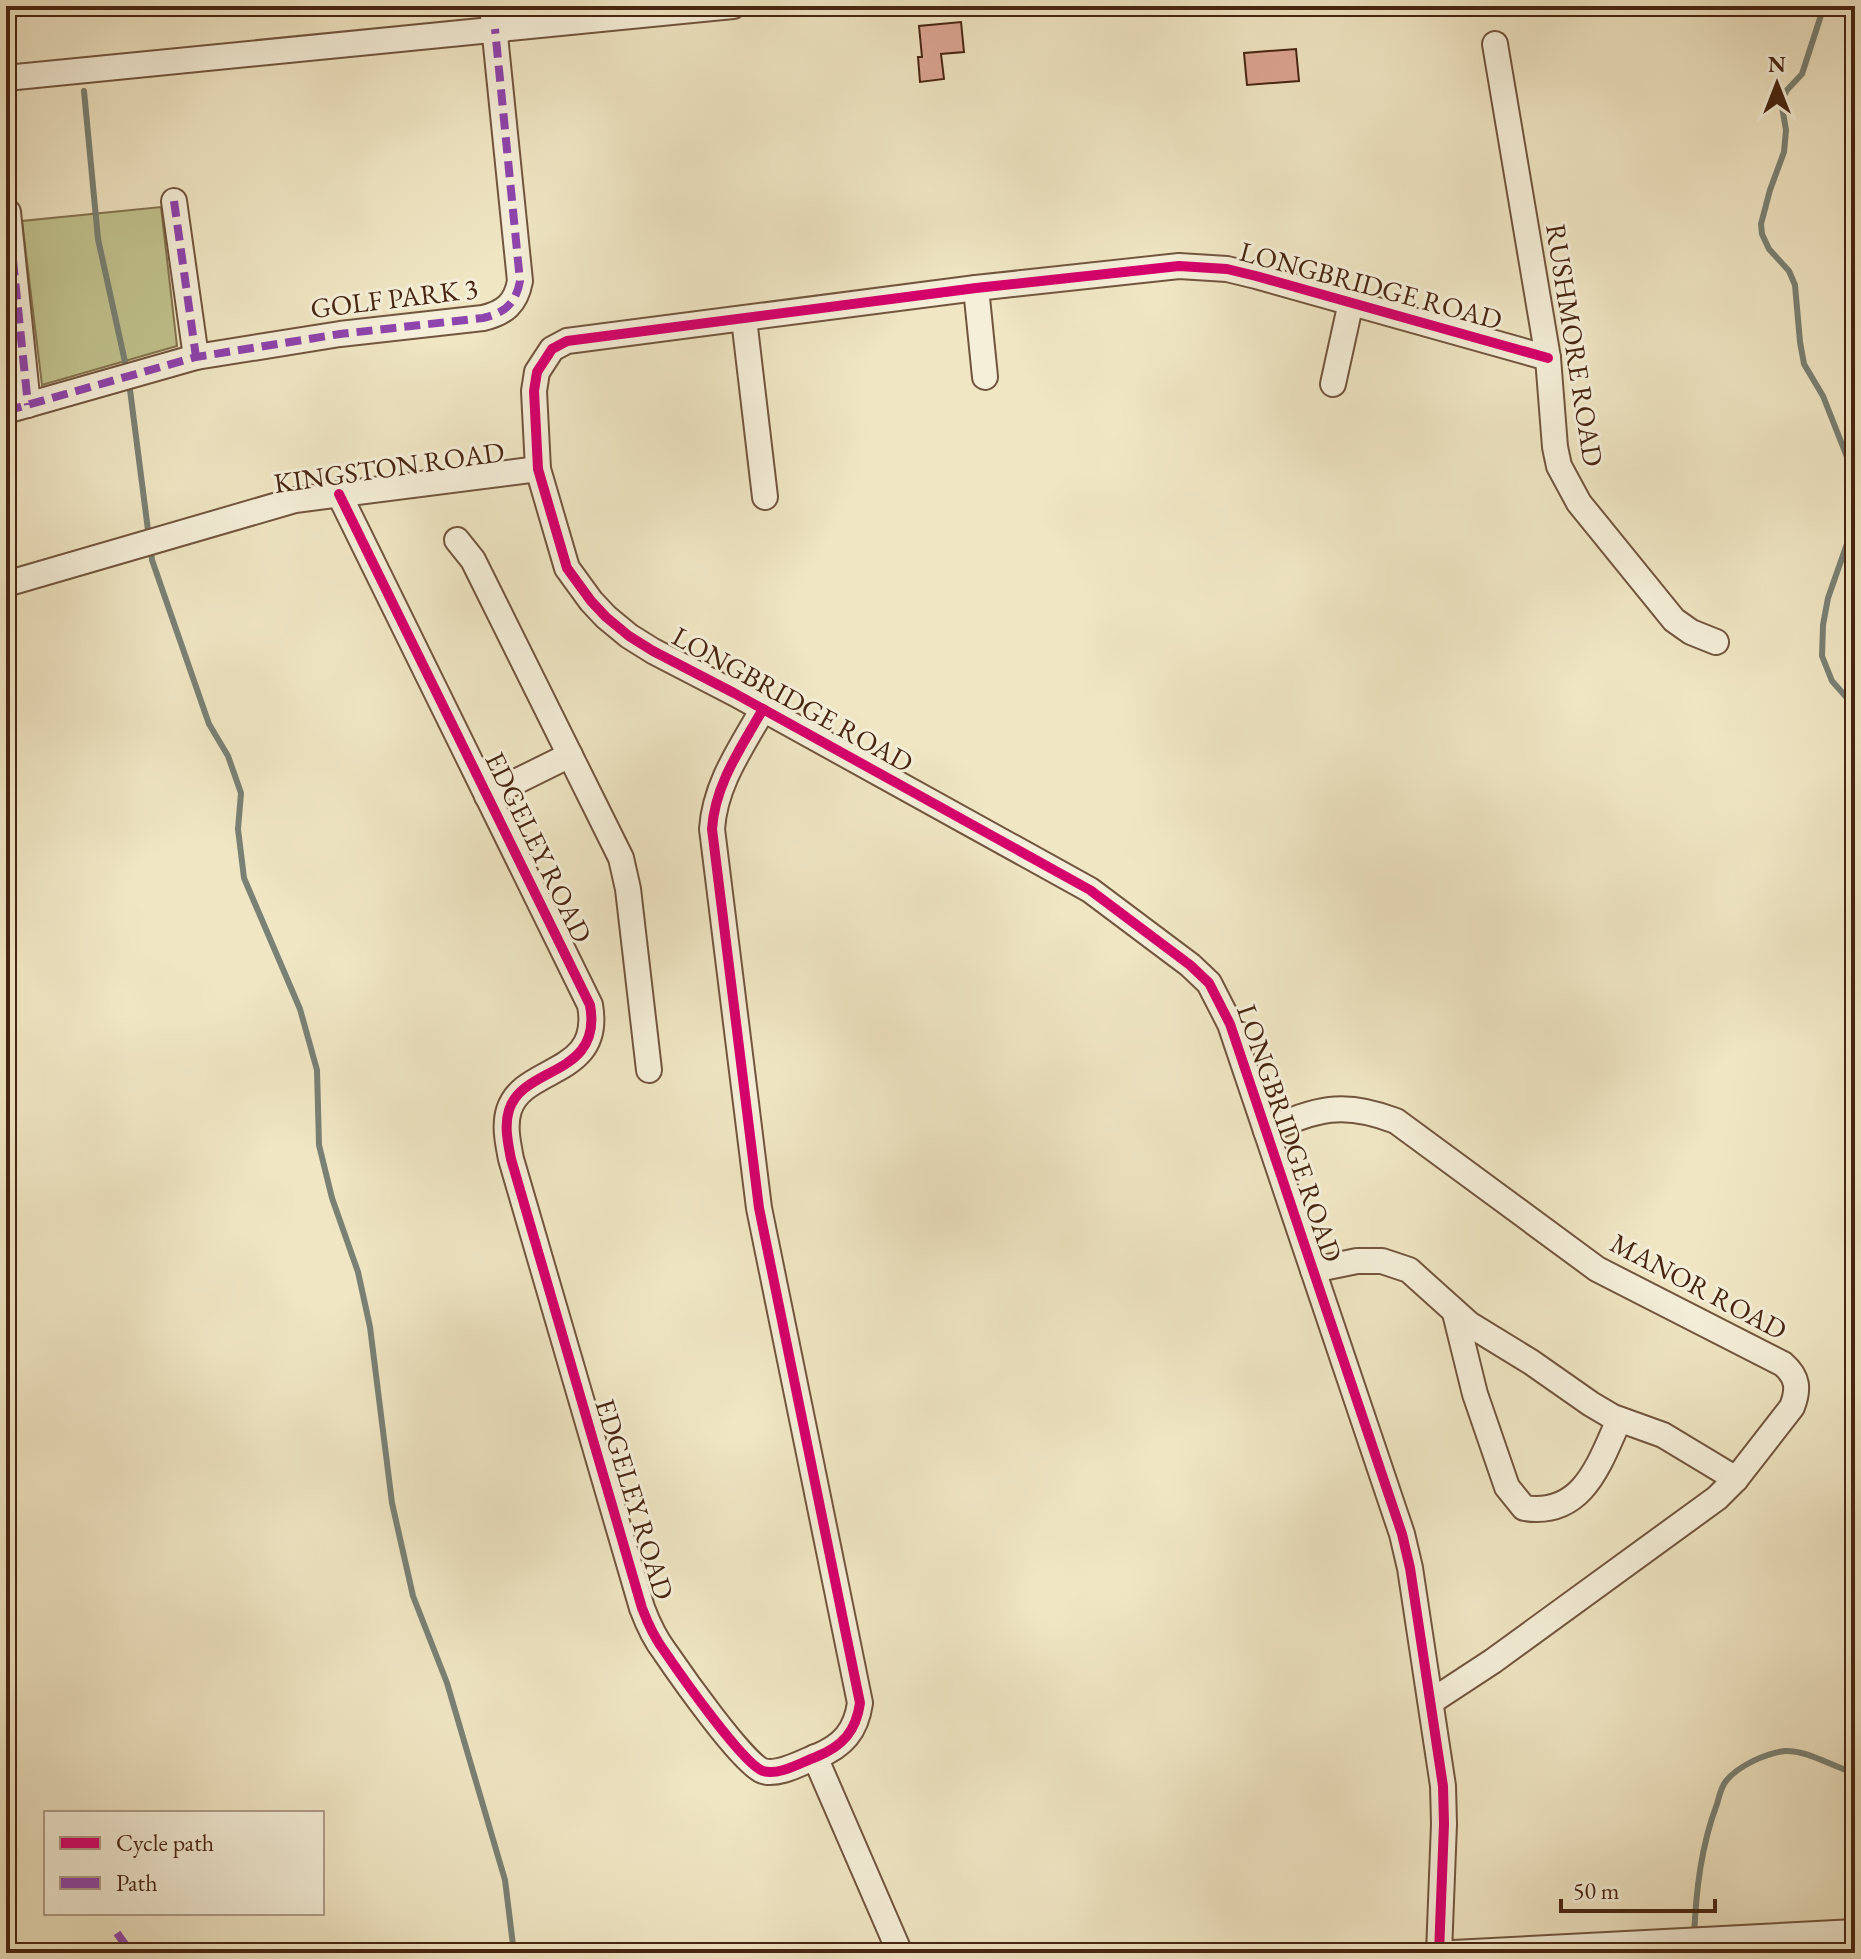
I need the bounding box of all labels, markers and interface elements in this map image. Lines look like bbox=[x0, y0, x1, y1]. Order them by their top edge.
north arrow bbox=[1737, 44, 1817, 124]
text: N bbox=[1768, 50, 1786, 79]
street label: RUSHMORE ROAD bbox=[1538, 221, 1612, 469]
street label: LONGBRIDGE ROAD bbox=[1236, 233, 1506, 337]
street label: GOLF PARK 3 bbox=[308, 270, 480, 326]
street label: KINGSTON ROAD bbox=[271, 433, 507, 501]
street label: LONGBRIDGE ROAD bbox=[666, 618, 920, 780]
street label: EDGELEY ROAD bbox=[477, 746, 601, 948]
street label: LONGBRIDGE ROAD bbox=[1229, 999, 1351, 1267]
street label: MANOR ROAD bbox=[1605, 1224, 1793, 1348]
street label: EDGELEY ROAD bbox=[587, 1394, 683, 1604]
legend bbox=[44, 1811, 324, 1915]
text: Cycle path bbox=[116, 1827, 214, 1858]
scale bar bbox=[1561, 1863, 1715, 1913]
text: Path bbox=[116, 1867, 158, 1898]
text: 50 m bbox=[1573, 1875, 1620, 1906]

